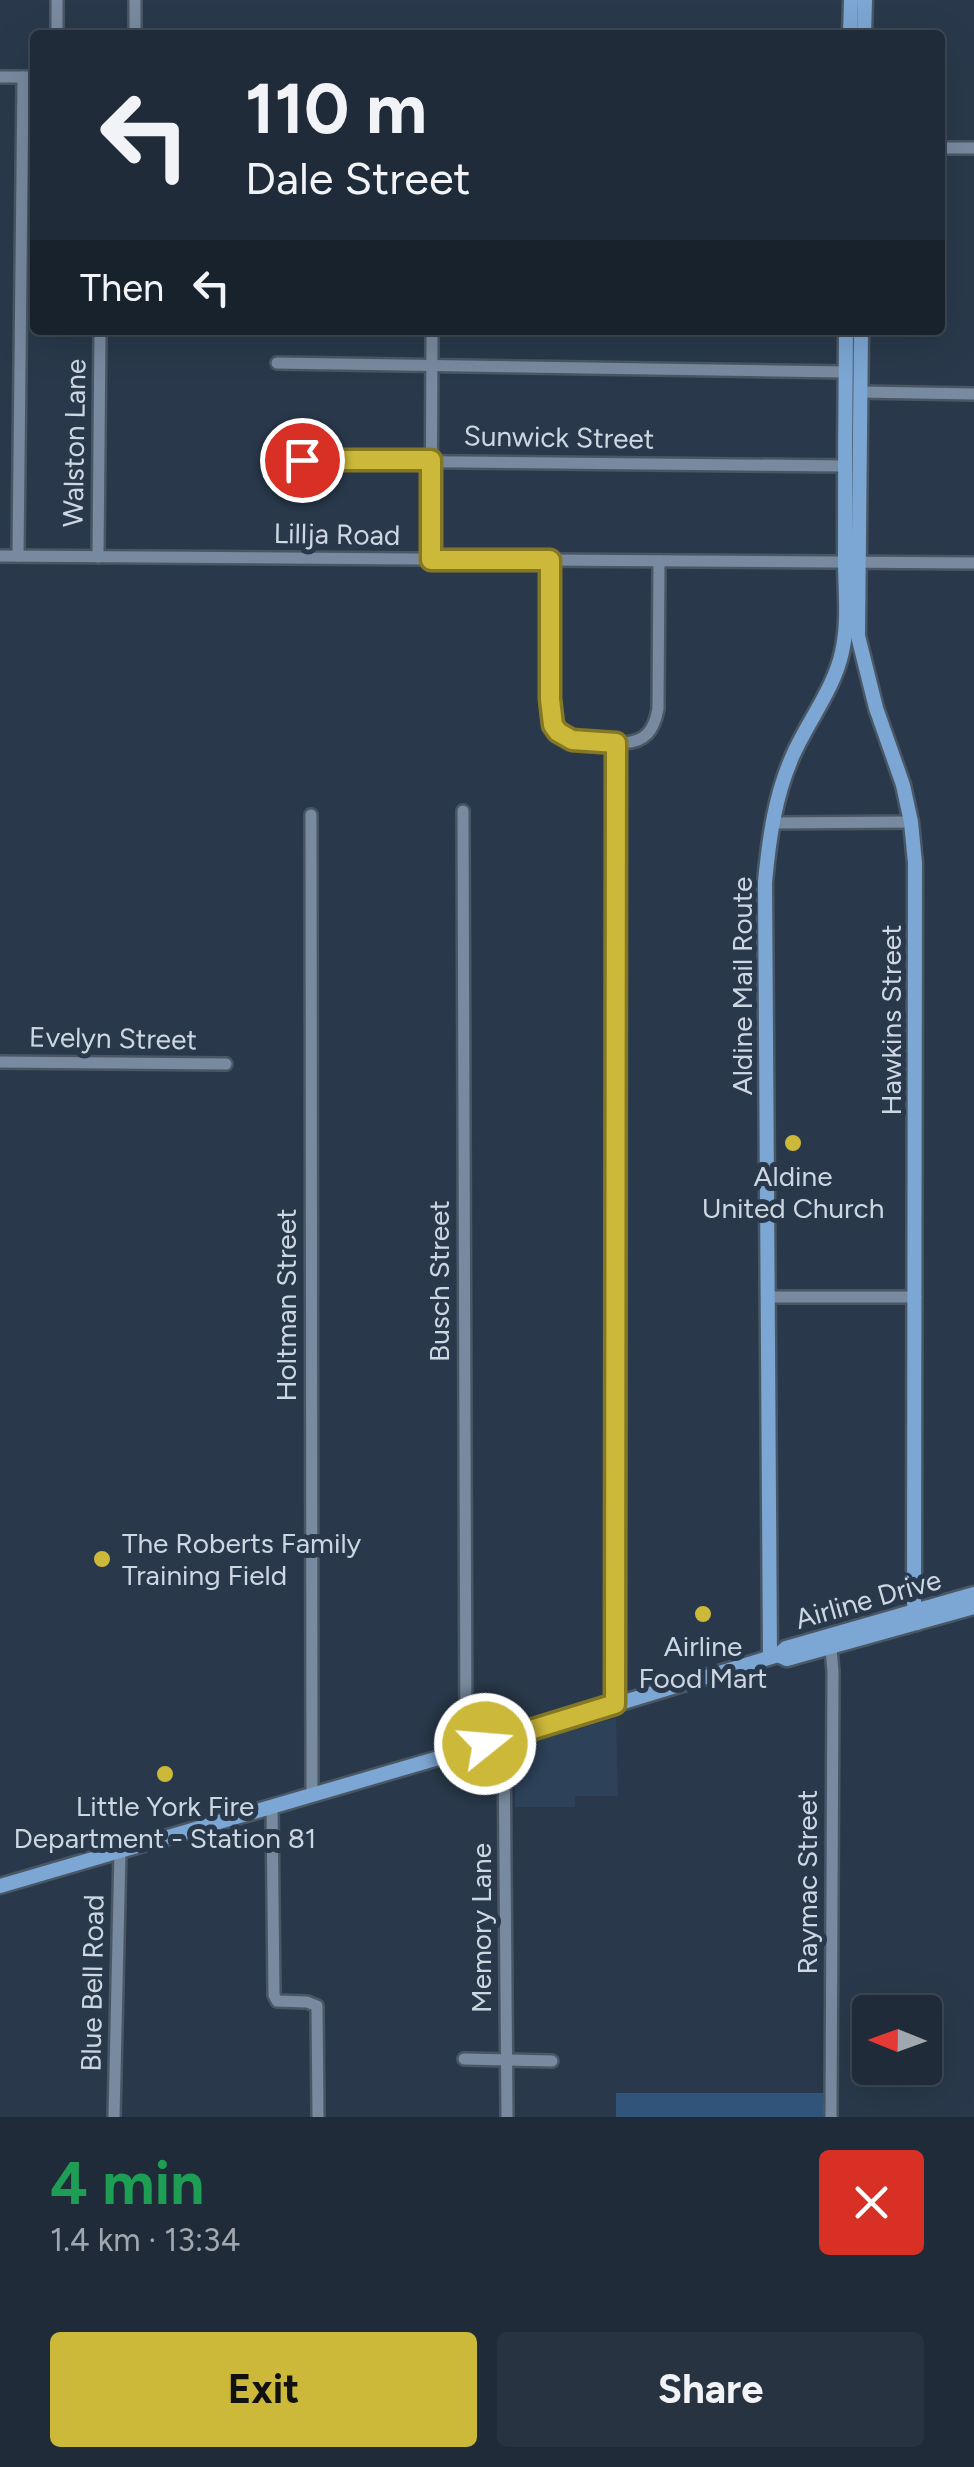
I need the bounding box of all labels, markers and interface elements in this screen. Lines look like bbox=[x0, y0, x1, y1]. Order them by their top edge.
text: 110 m bbox=[245, 66, 427, 151]
icon: left bbox=[80, 70, 210, 200]
text: Dale Street bbox=[245, 151, 471, 205]
icon: left bbox=[184, 260, 239, 315]
text: Then bbox=[80, 265, 164, 311]
street label: Walston Lane bbox=[56, 359, 92, 527]
pin bbox=[260, 418, 345, 503]
street label: Sunwick Street bbox=[463, 418, 655, 456]
icon: arrive bbox=[275, 433, 330, 488]
street label: Lillja Road bbox=[273, 516, 401, 552]
street label: Aldine Mail Route bbox=[725, 877, 759, 1095]
street label: Hawkins Street bbox=[874, 924, 908, 1116]
street label: Evelyn Street bbox=[29, 1020, 197, 1056]
marker: Aldine United Church bbox=[782, 1132, 804, 1154]
place label: Aldine United Church bbox=[702, 1159, 884, 1225]
street label: Busch Street bbox=[422, 1200, 456, 1362]
street label: Holtman Street bbox=[269, 1208, 303, 1402]
place label: The Roberts Family Training Field bbox=[122, 1526, 362, 1592]
marker: The Roberts Family Training Field bbox=[91, 1548, 113, 1570]
street label: Airline Drive bbox=[791, 1562, 945, 1636]
marker: Airline Food Mart bbox=[692, 1603, 714, 1625]
place label: Airline Food Mart bbox=[639, 1629, 767, 1695]
position arrow bbox=[433, 1692, 537, 1796]
marker: Little York Fire Department - Station 81 bbox=[154, 1763, 176, 1785]
place label: Little York Fire Department - Station 81 bbox=[14, 1789, 316, 1855]
street label: Raymac Street bbox=[790, 1790, 824, 1974]
street label: Memory Lane bbox=[464, 1843, 498, 2013]
street label: Blue Bell Road bbox=[73, 1894, 111, 2072]
north arrow bbox=[852, 1995, 942, 2085]
map controls bbox=[852, 1995, 942, 2085]
text: 4 min bbox=[50, 2147, 204, 2219]
button: close bbox=[819, 2150, 924, 2255]
text: 1.4 km · 13:34 bbox=[50, 2221, 240, 2259]
button: Exit bbox=[50, 2332, 477, 2447]
button: Share bbox=[497, 2332, 924, 2447]

